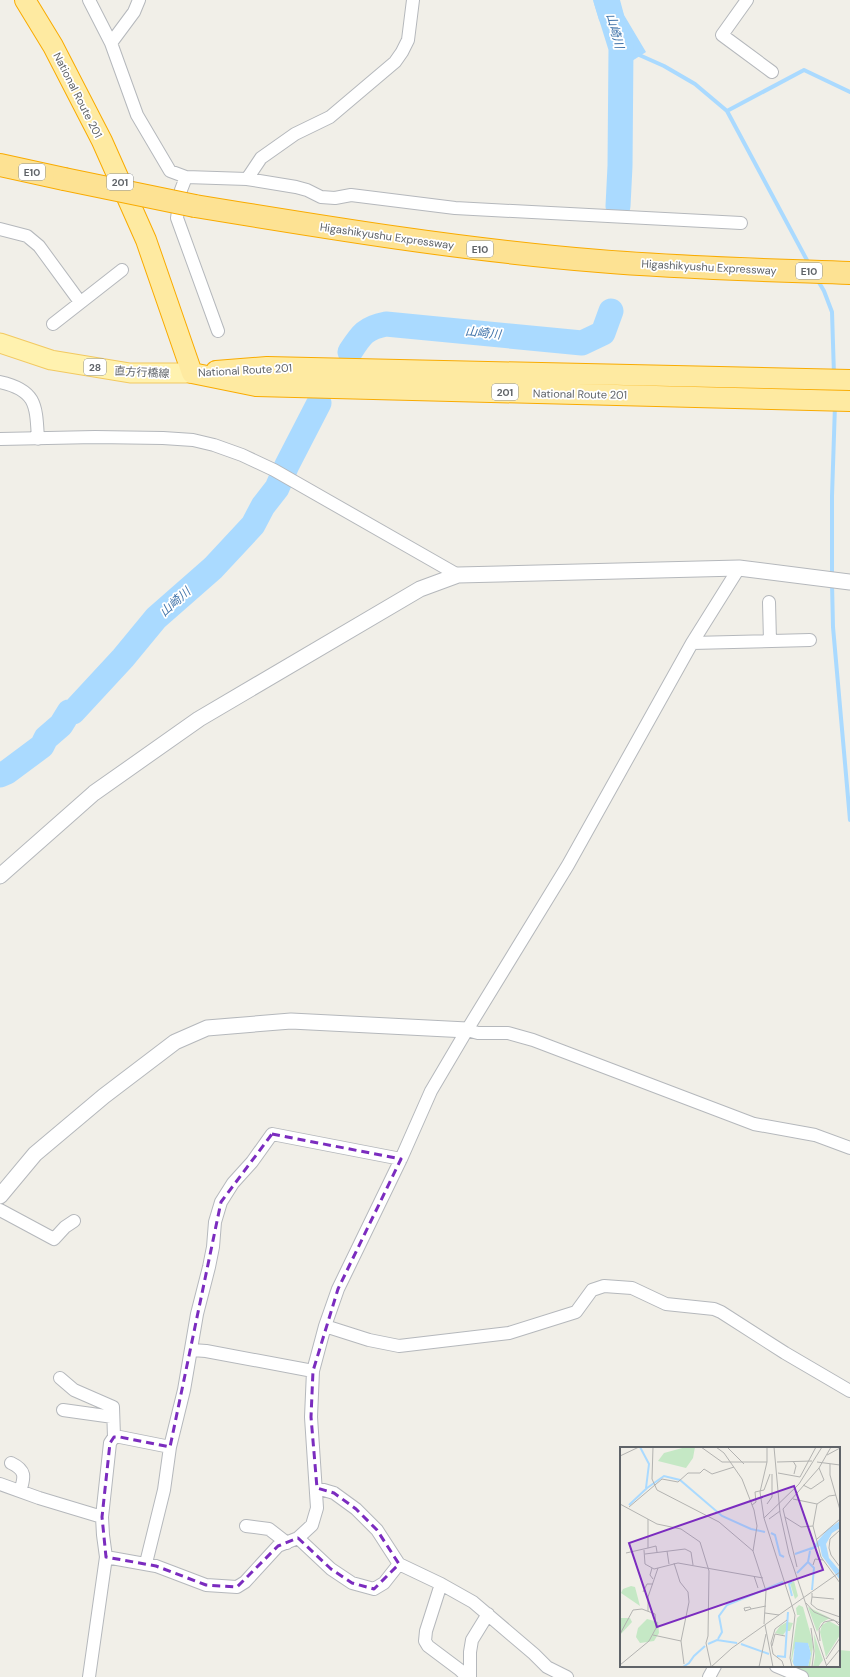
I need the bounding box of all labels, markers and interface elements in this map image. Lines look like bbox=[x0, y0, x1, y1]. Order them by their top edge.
water label: 山崎川 bbox=[603, 12, 628, 52]
street label: National Route 201 bbox=[50, 50, 106, 140]
road number: E10 bbox=[19, 164, 45, 180]
road number: 201 bbox=[107, 174, 133, 190]
street label: Higashikyushu Expressway bbox=[319, 220, 455, 252]
road number: E10 bbox=[467, 241, 493, 257]
street label: Higashikyushu Expressway bbox=[641, 256, 777, 278]
road number: E10 bbox=[796, 263, 822, 279]
water label: 山崎川 bbox=[464, 323, 504, 343]
road number: 28 bbox=[84, 359, 106, 375]
street label: National Route 201 bbox=[198, 361, 292, 379]
street label: 直方行橋線 bbox=[114, 364, 170, 380]
road number: 201 bbox=[492, 384, 518, 400]
street label: National Route 201 bbox=[533, 386, 627, 402]
water label: 山崎川 bbox=[156, 583, 195, 620]
inset map bbox=[620, 1447, 840, 1667]

